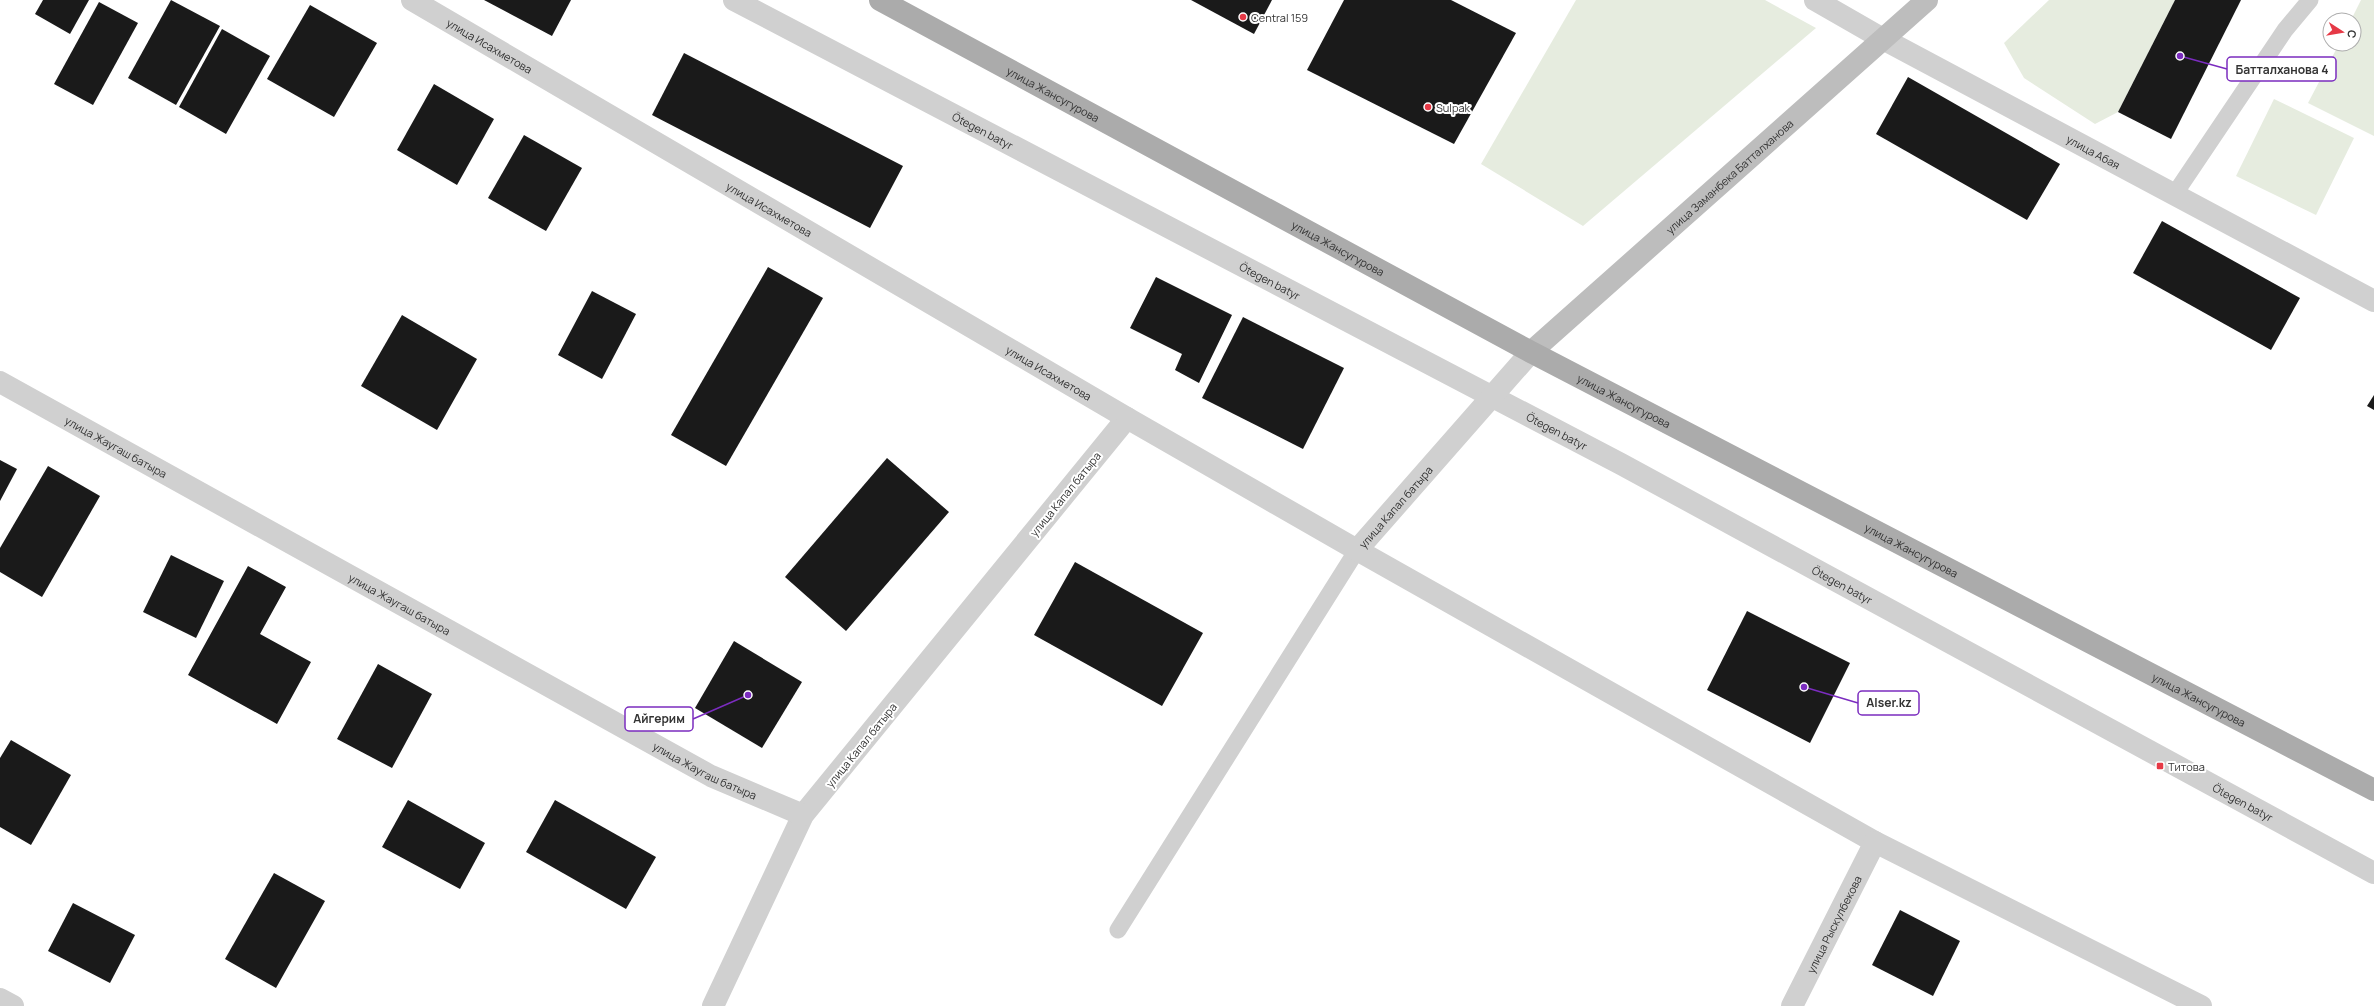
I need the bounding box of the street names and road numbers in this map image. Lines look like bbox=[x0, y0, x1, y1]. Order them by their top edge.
street label: улица Исахметова bbox=[444, 15, 535, 76]
street label: улица Жансугурова bbox=[1004, 63, 1102, 125]
street label: Ötegen batyr bbox=[950, 108, 1016, 152]
street label: улица Заманбека Батталханова bbox=[1662, 115, 1796, 237]
street label: улица Абая bbox=[2064, 131, 2123, 172]
street label: улица Исахметова bbox=[724, 178, 815, 240]
street label: улица Жансугурова bbox=[1289, 217, 1387, 279]
street label: Ötegen batyr bbox=[1237, 258, 1303, 303]
street label: улица Исахметова bbox=[1004, 342, 1095, 403]
street label: улица Жансугурова bbox=[1575, 370, 1673, 431]
street label: Ötegen batyr bbox=[1524, 408, 1590, 453]
street label: улица Жаугаш батыра bbox=[63, 412, 170, 481]
street label: улица Капал батыра bbox=[1026, 449, 1104, 539]
street label: улица Капал батыра bbox=[1355, 462, 1435, 551]
street label: улица Жансугурова bbox=[1862, 519, 1961, 580]
street label: Ötegen batyr bbox=[1809, 562, 1875, 607]
street label: улица Жаугаш батыра bbox=[346, 569, 453, 638]
street label: улица Жансугурова bbox=[2150, 669, 2248, 730]
street label: улица Капал батыра bbox=[822, 700, 900, 790]
street label: улица Жаугаш батыра bbox=[650, 738, 759, 802]
street label: Ötegen batyr bbox=[2210, 779, 2276, 824]
street label: улица Рыскулбекова bbox=[1803, 873, 1865, 975]

